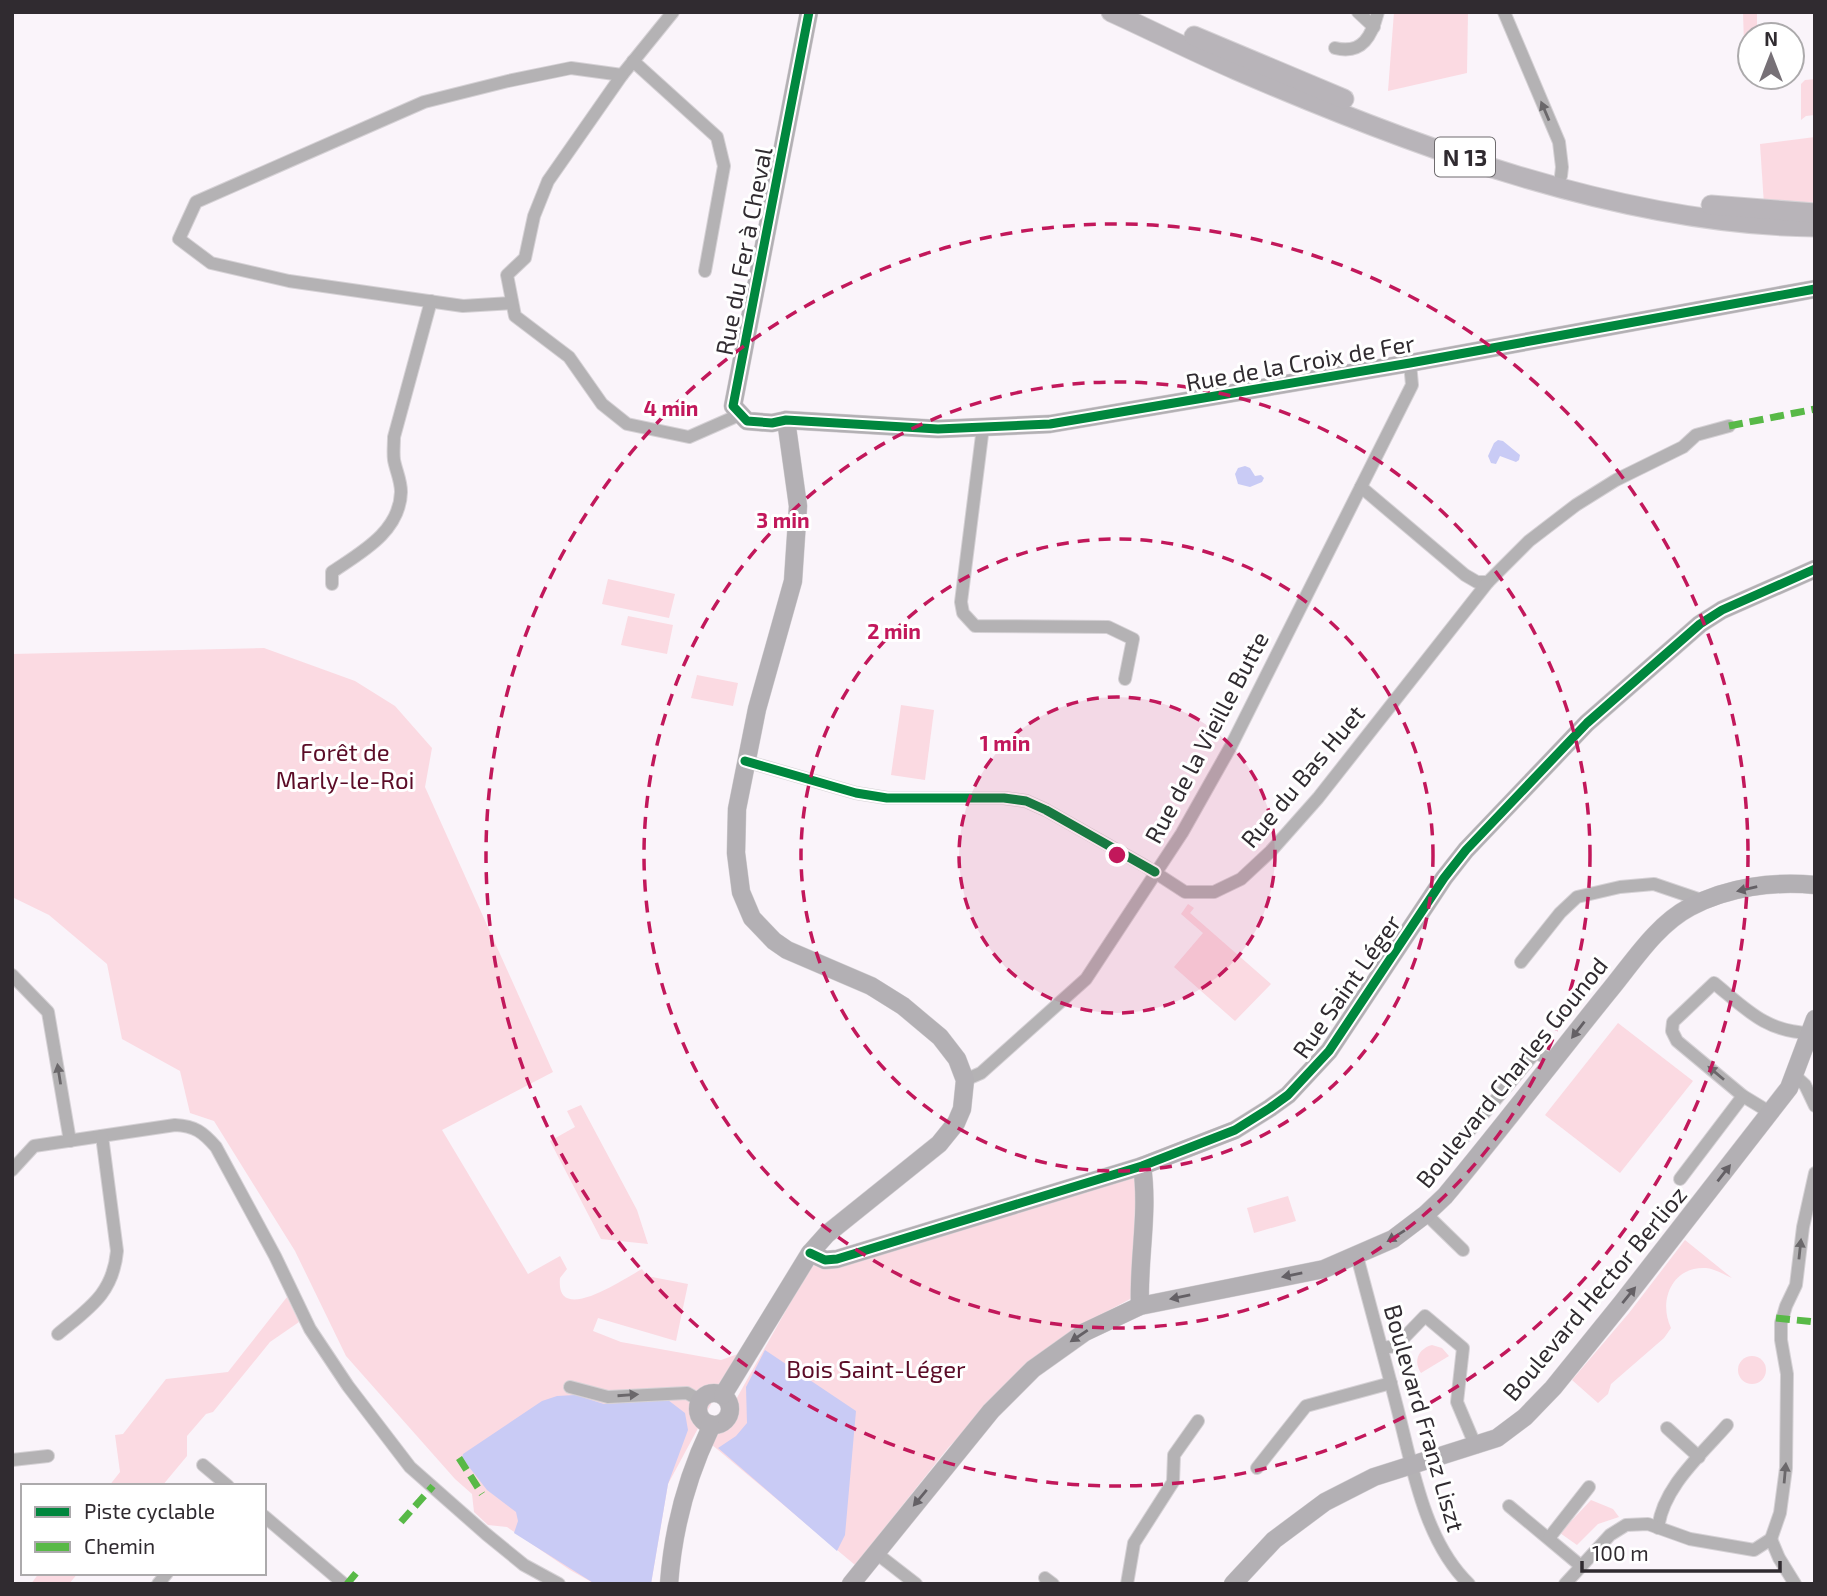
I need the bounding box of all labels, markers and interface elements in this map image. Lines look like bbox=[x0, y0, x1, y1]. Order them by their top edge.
north arrow bbox=[1736, 21, 1806, 91]
text: N bbox=[1764, 27, 1778, 50]
one-way arrow bbox=[1539, 100, 1550, 121]
road number: N 13 bbox=[1435, 138, 1495, 176]
street label: Rue du Fer à Cheval bbox=[709, 145, 777, 357]
street label: Rue de la Croix de Fer bbox=[1183, 328, 1417, 396]
text: 4 min bbox=[644, 395, 698, 420]
text: 3 min bbox=[756, 507, 810, 532]
text: 2 min bbox=[867, 618, 921, 643]
street label: Rue de la Vieille Butte bbox=[1138, 626, 1274, 848]
street label: Rue du Bas Huet bbox=[1234, 699, 1370, 853]
text: 1 min bbox=[980, 730, 1030, 755]
park label: Forêt de Marly-le-Roi bbox=[275, 737, 415, 794]
centre of rings bbox=[1105, 843, 1129, 867]
one-way arrow bbox=[1736, 883, 1758, 894]
street label: Rue Saint Léger bbox=[1286, 908, 1406, 1063]
street label: Boulevard Charles Gounod bbox=[1409, 951, 1613, 1193]
one-way arrow bbox=[1571, 1021, 1585, 1039]
one-way arrow bbox=[53, 1063, 64, 1085]
one-way arrow bbox=[1707, 1066, 1724, 1081]
one-way arrow bbox=[1717, 1164, 1731, 1182]
street label: Boulevard Hector Berlioz bbox=[1496, 1180, 1692, 1406]
one-way arrow bbox=[1386, 1230, 1406, 1243]
one-way arrow bbox=[1795, 1238, 1806, 1260]
one-way arrow bbox=[1281, 1270, 1303, 1281]
one-way arrow bbox=[1621, 1286, 1635, 1304]
one-way arrow bbox=[1169, 1292, 1191, 1303]
street label: Boulevard Franz Liszt bbox=[1379, 1301, 1471, 1535]
one-way arrow bbox=[1069, 1330, 1089, 1343]
park label: Bois Saint-Léger bbox=[786, 1354, 966, 1383]
one-way arrow bbox=[617, 1389, 639, 1400]
one-way arrow bbox=[1780, 1462, 1791, 1484]
legend bbox=[21, 1484, 266, 1575]
one-way arrow bbox=[913, 1488, 928, 1506]
text: Piste cyclable bbox=[84, 1498, 215, 1523]
scale bar bbox=[1582, 1530, 1780, 1574]
text: Chemin bbox=[84, 1533, 155, 1558]
text: 100 m bbox=[1592, 1540, 1649, 1565]

